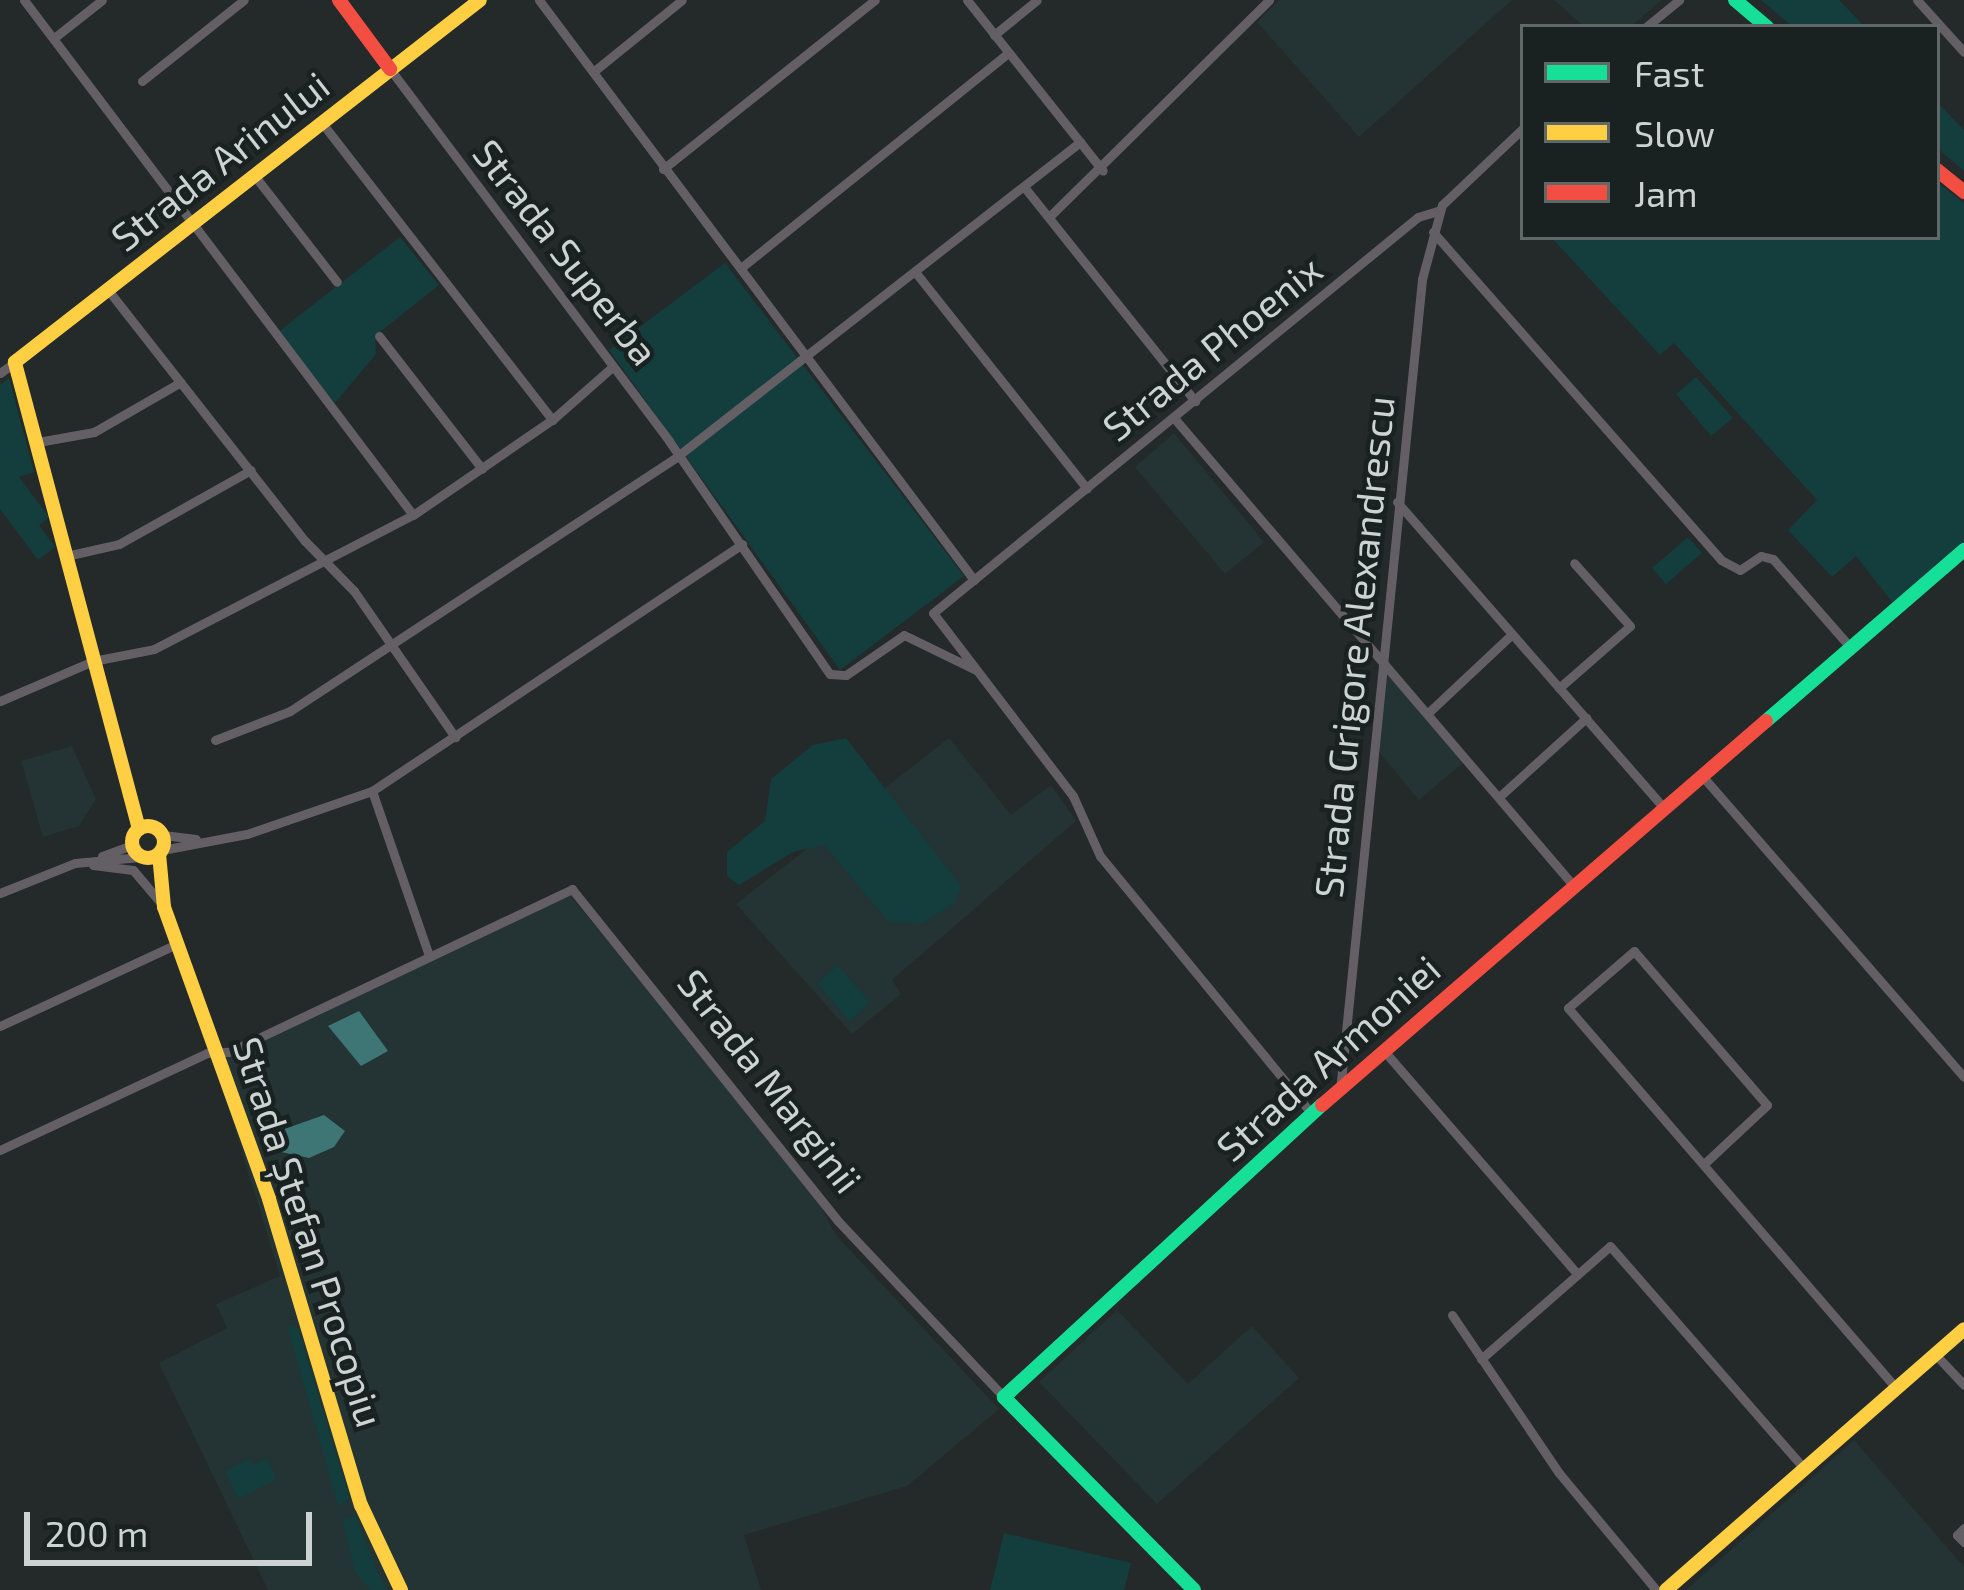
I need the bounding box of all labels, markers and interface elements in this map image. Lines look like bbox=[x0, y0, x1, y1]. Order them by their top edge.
legend bbox=[1520, 24, 1940, 240]
text: Fast bbox=[1634, 51, 1704, 94]
street label: Strada Arinului bbox=[102, 61, 338, 261]
text: Slow bbox=[1634, 111, 1715, 154]
street label: Strada Superba bbox=[464, 130, 668, 374]
text: Jam bbox=[1634, 171, 1698, 214]
street label: Strada Phoenix bbox=[1093, 246, 1331, 450]
street label: Strada Grigore Alexandrescu bbox=[1304, 393, 1404, 901]
street label: Strada Armoniei bbox=[1206, 945, 1450, 1171]
street label: Strada Marginii bbox=[668, 960, 872, 1202]
street label: Strada Ștefan Procopiu bbox=[224, 1031, 394, 1433]
scale bar bbox=[30, 1488, 318, 1562]
text: 200 m bbox=[45, 1511, 148, 1554]

